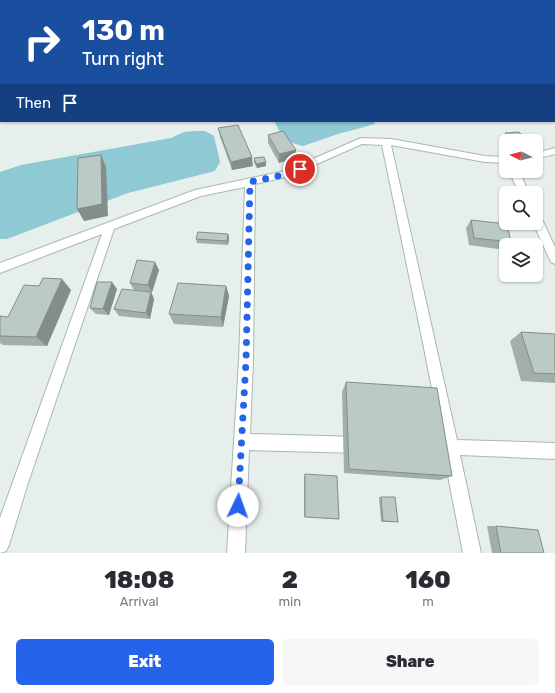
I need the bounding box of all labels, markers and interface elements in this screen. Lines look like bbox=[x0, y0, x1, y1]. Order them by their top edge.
text: 130 m bbox=[82, 14, 165, 47]
icon: right bbox=[16, 16, 68, 68]
text: Turn right bbox=[82, 48, 164, 70]
icon: arrive bbox=[59, 92, 81, 114]
text: Then bbox=[16, 94, 51, 112]
north arrow bbox=[499, 134, 543, 178]
map controls bbox=[499, 134, 543, 282]
pin bbox=[283, 152, 317, 186]
icon: arrive bbox=[289, 158, 311, 180]
button: search bbox=[499, 186, 543, 230]
button: layers bbox=[499, 238, 543, 282]
position arrow bbox=[217, 485, 259, 527]
text: 18:08 bbox=[104, 566, 174, 594]
text: 2 bbox=[282, 566, 298, 594]
text: 160 bbox=[405, 566, 451, 594]
text: Arrival bbox=[120, 594, 159, 609]
text: min bbox=[278, 594, 301, 609]
text: m bbox=[422, 594, 434, 609]
button: Exit bbox=[16, 639, 274, 685]
button: Share bbox=[282, 639, 539, 685]

